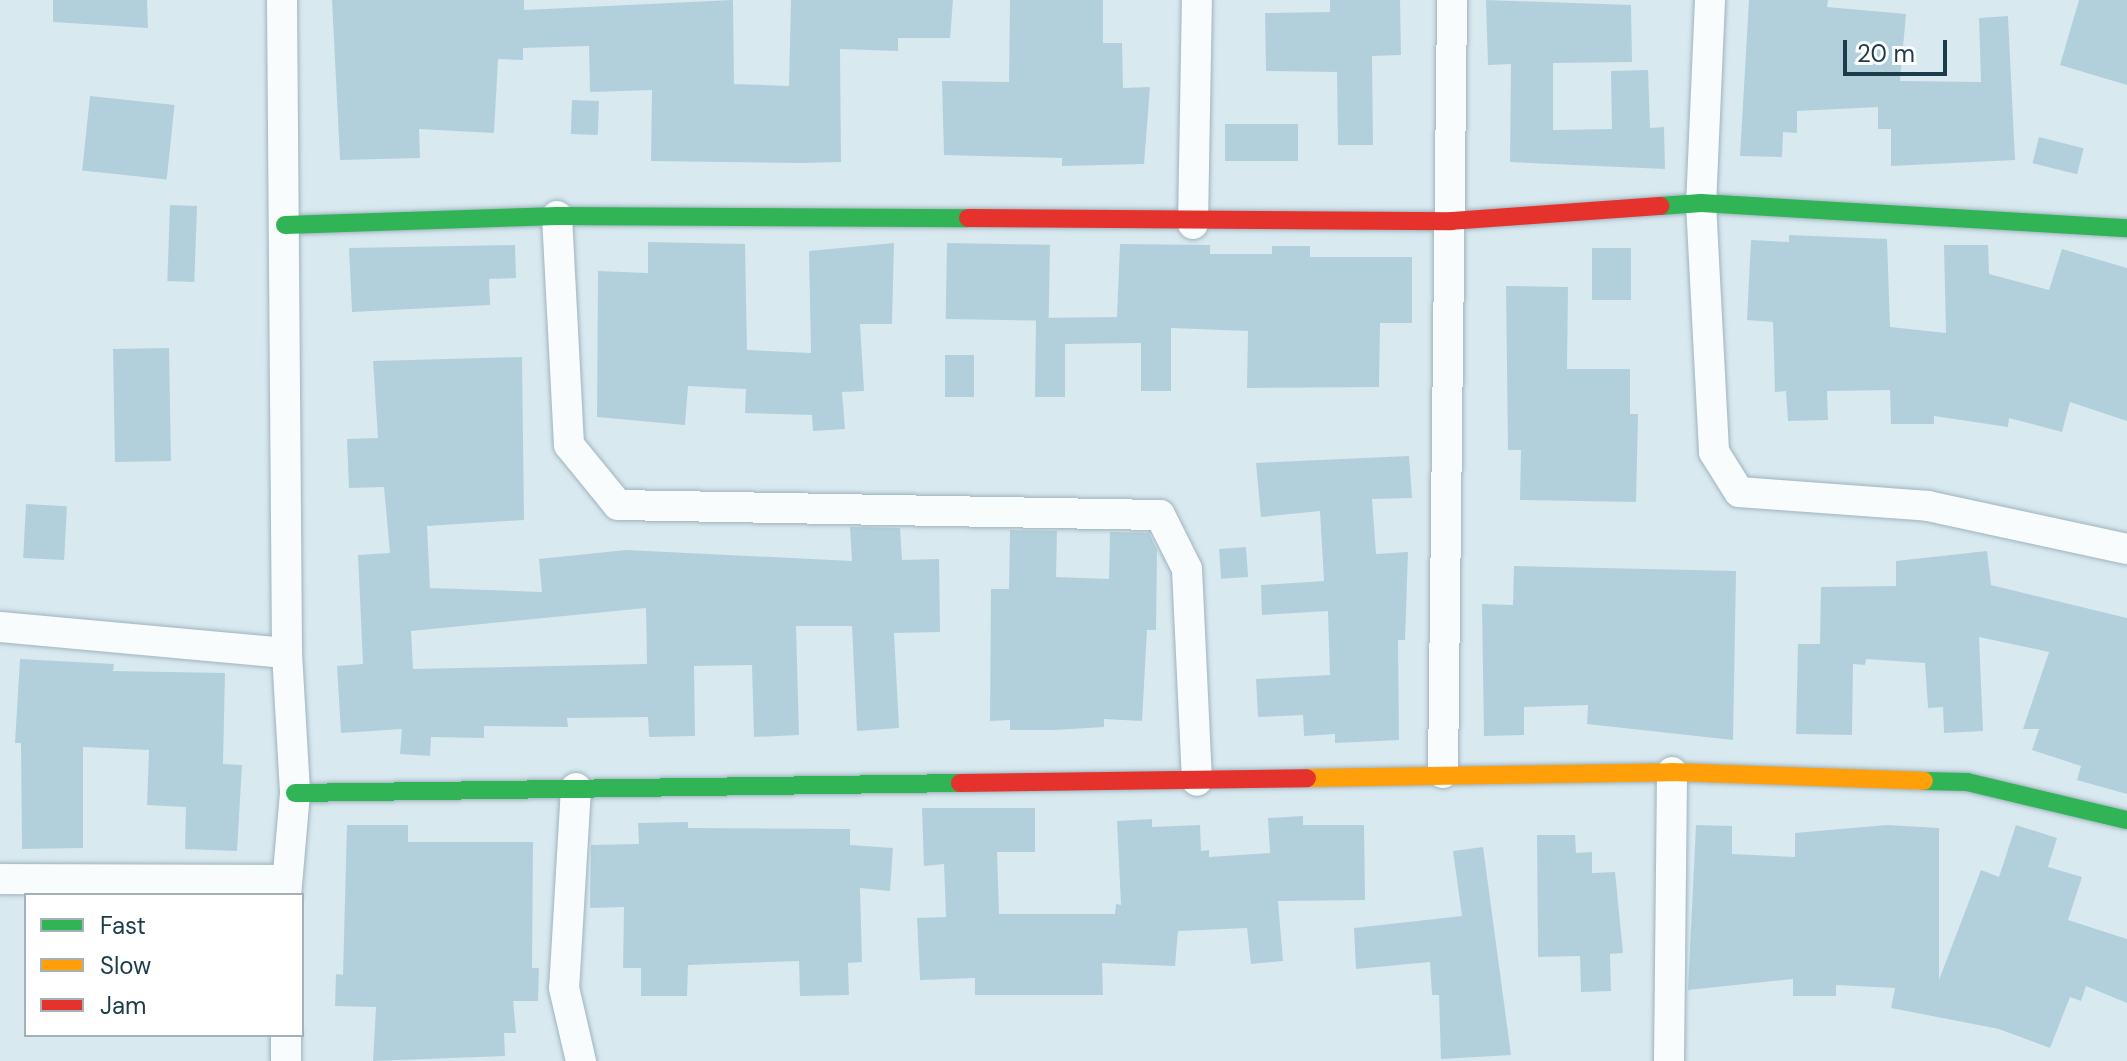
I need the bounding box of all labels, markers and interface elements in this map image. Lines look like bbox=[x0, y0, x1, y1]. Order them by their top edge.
scale bar bbox=[1847, 24, 1951, 74]
text: 20 m bbox=[1857, 38, 1915, 69]
legend bbox=[24, 893, 304, 1037]
text: Fast bbox=[100, 910, 146, 941]
text: Slow bbox=[100, 950, 151, 981]
text: Jam bbox=[100, 990, 146, 1021]

